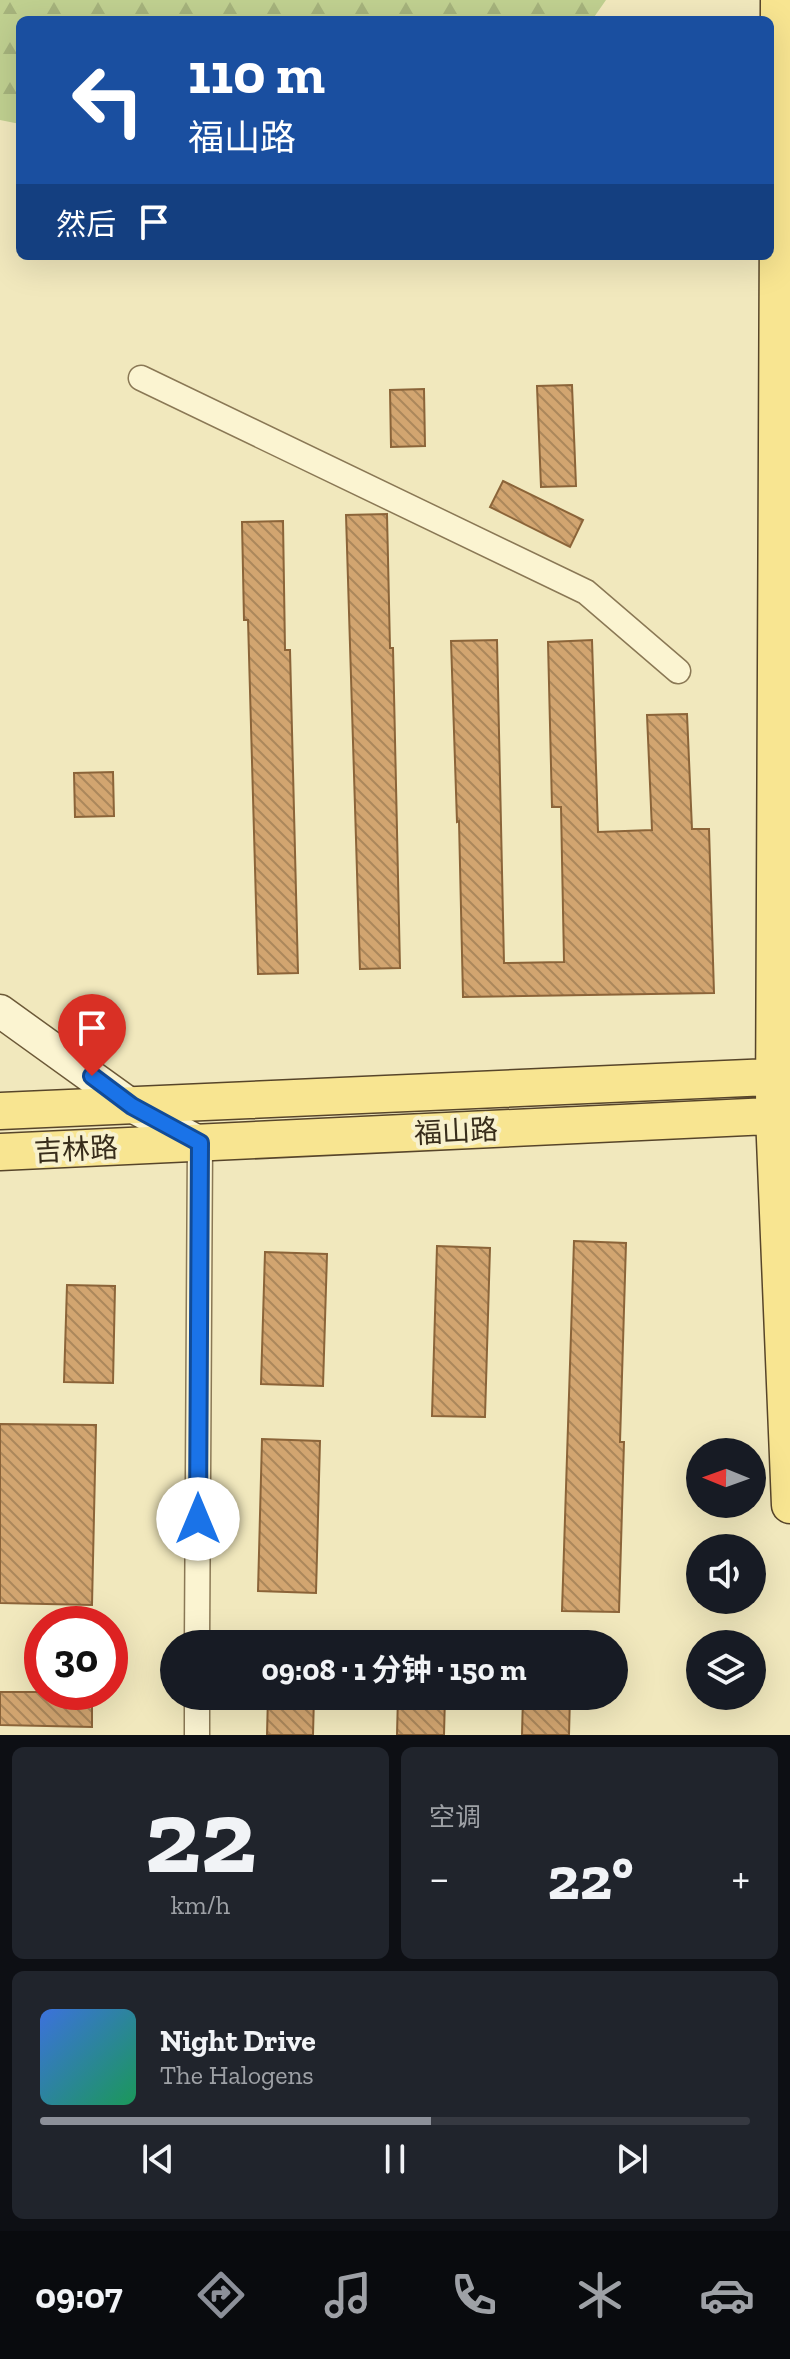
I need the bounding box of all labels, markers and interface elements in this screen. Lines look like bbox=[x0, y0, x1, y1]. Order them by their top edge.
text: 110 m bbox=[188, 40, 325, 107]
icon: left bbox=[56, 48, 160, 152]
text: 福山路 bbox=[188, 116, 296, 159]
icon: arrive bbox=[132, 200, 176, 244]
text: 然后 bbox=[56, 207, 116, 243]
pin bbox=[58, 994, 126, 1076]
icon: arrive bbox=[70, 1006, 114, 1050]
street label: 福山路 bbox=[413, 1113, 499, 1150]
street label: 吉林路 bbox=[33, 1131, 119, 1168]
north arrow bbox=[686, 1438, 766, 1518]
map controls bbox=[686, 1438, 766, 1710]
position arrow bbox=[156, 1477, 240, 1561]
button: sound bbox=[686, 1534, 766, 1614]
speed limit sign: 30 bbox=[24, 1606, 128, 1710]
button: layers bbox=[686, 1630, 766, 1710]
text: 09:08 · 1 分钟 · 150 m bbox=[261, 1652, 527, 1688]
text: 22 bbox=[145, 1774, 256, 1899]
text: 空调 bbox=[429, 1801, 481, 1833]
text: 22° bbox=[547, 1842, 634, 1914]
text: − bbox=[429, 1851, 450, 1904]
text: + bbox=[731, 1851, 750, 1904]
text: km/h bbox=[171, 1889, 230, 1921]
text: Night Drive bbox=[160, 2023, 316, 2059]
text: The Halogens bbox=[160, 2059, 314, 2091]
icon: previous bbox=[136, 2137, 180, 2181]
icon: pause bbox=[373, 2137, 417, 2181]
icon: next bbox=[610, 2137, 654, 2181]
icon: directions bbox=[193, 2267, 249, 2323]
icon: music bbox=[320, 2267, 376, 2323]
icon: phone bbox=[446, 2267, 502, 2323]
icon: climate bbox=[572, 2267, 628, 2323]
icon: car bbox=[699, 2267, 755, 2323]
text: 09:07 bbox=[35, 2274, 123, 2317]

